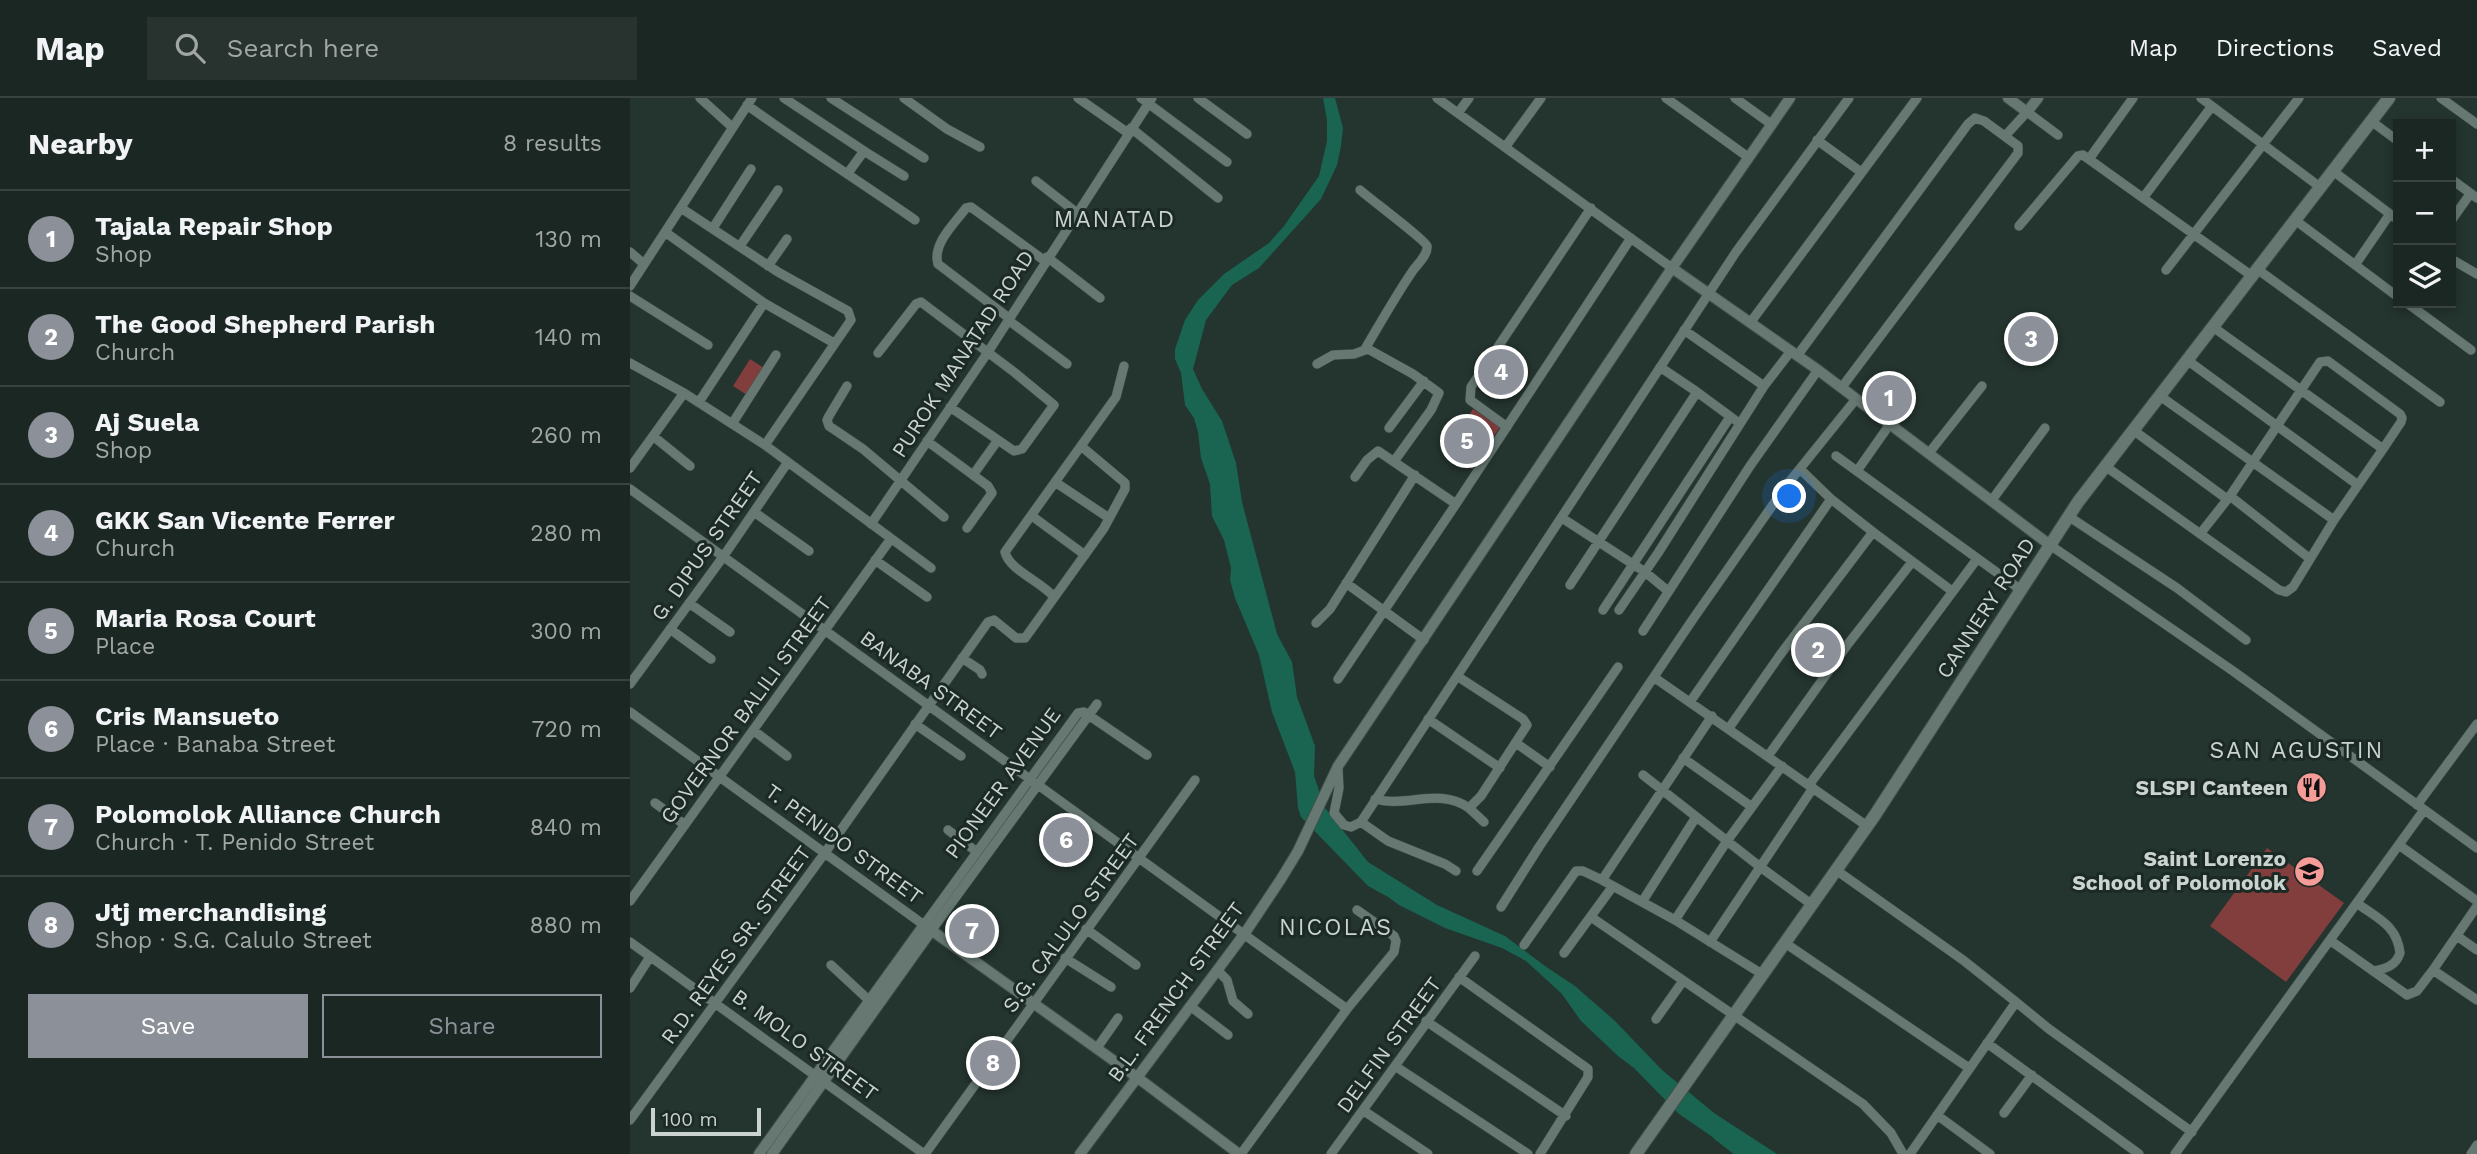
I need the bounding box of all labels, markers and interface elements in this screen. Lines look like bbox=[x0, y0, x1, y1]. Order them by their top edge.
search box bbox=[147, 17, 637, 80]
text: Map bbox=[35, 29, 105, 68]
icon: search bbox=[171, 29, 209, 67]
text: Search here bbox=[227, 33, 379, 63]
text: Map bbox=[2129, 34, 2178, 62]
text: Directions bbox=[2216, 34, 2334, 62]
text: Saved bbox=[2372, 34, 2442, 62]
map controls bbox=[2393, 119, 2456, 308]
button: + bbox=[2393, 119, 2456, 182]
text: Nearby bbox=[28, 126, 133, 161]
text: 8 results bbox=[503, 130, 602, 157]
button: − bbox=[2393, 182, 2456, 245]
district label: MANATAD bbox=[1054, 206, 1176, 233]
text: Tajala Repair Shop bbox=[95, 211, 333, 241]
text: 1 bbox=[46, 226, 56, 253]
text: 130 m bbox=[536, 226, 602, 253]
text: Shop bbox=[95, 241, 152, 268]
street label: PUROK MANATAD ROAD bbox=[886, 245, 1039, 462]
button: layers bbox=[2393, 245, 2456, 308]
text: The Good Shepherd Parish bbox=[95, 309, 435, 339]
pin: 3 bbox=[2008, 313, 2054, 365]
text: 2 bbox=[44, 324, 58, 351]
text: 140 m bbox=[535, 324, 602, 351]
text: Church bbox=[95, 339, 175, 366]
pin: 4 bbox=[1478, 346, 1524, 398]
pin: 1 bbox=[1866, 372, 1912, 424]
text: Aj Suela bbox=[95, 407, 199, 437]
pin: 5 bbox=[1444, 415, 1490, 467]
text: 3 bbox=[44, 422, 58, 449]
text: 260 m bbox=[531, 422, 602, 449]
text: Shop bbox=[95, 437, 152, 464]
street label: G. DIPUS STREET bbox=[646, 466, 768, 625]
your location bbox=[1772, 479, 1806, 513]
text: GKK San Vicente Ferrer bbox=[95, 505, 395, 535]
text: 4 bbox=[44, 520, 58, 547]
text: 280 m bbox=[530, 520, 602, 547]
street label: CANNERY ROAD bbox=[1931, 533, 2040, 683]
text: Church bbox=[95, 535, 175, 562]
street label: GOVERNOR BALILI STREET bbox=[655, 591, 837, 828]
text: Maria Rosa Court bbox=[95, 603, 316, 633]
text: 5 bbox=[44, 618, 58, 645]
text: 300 m bbox=[530, 618, 602, 645]
pin: 2 bbox=[1795, 624, 1841, 676]
street label: BANABA STREET bbox=[855, 625, 1007, 745]
text: Place bbox=[95, 633, 155, 660]
text: Cris Mansueto bbox=[95, 701, 279, 731]
street label: PIONEER AVENUE bbox=[939, 702, 1066, 863]
text: 6 bbox=[44, 716, 58, 743]
text: 720 m bbox=[532, 716, 602, 743]
text: Place · Banaba Street bbox=[95, 731, 335, 758]
district label: SAN AGUSTIN bbox=[2210, 737, 2384, 764]
restaurant icon: SLSPI Canteen bbox=[2294, 771, 2328, 805]
place label: SLSPI Canteen bbox=[2136, 775, 2288, 800]
street label: T. PENIDO STREET bbox=[761, 778, 928, 909]
text: Polomolok Alliance Church bbox=[95, 799, 441, 829]
text: 7 bbox=[44, 814, 58, 841]
text: 840 m bbox=[530, 814, 602, 841]
pin: 6 bbox=[1043, 814, 1089, 866]
street label: S.G. CALULO STREET bbox=[997, 828, 1144, 1017]
text: Church · T. Penido Street bbox=[95, 829, 374, 856]
street label: R.D. REYES SR. STREET bbox=[655, 840, 816, 1049]
place label: Saint Lorenzo School of Polomolok bbox=[2072, 846, 2287, 895]
school or university icon: Saint Lorenzo School of Polomolok bbox=[2292, 854, 2326, 888]
text: Jtj merchandising bbox=[95, 897, 326, 927]
street label: B.L. FRENCH STREET bbox=[1102, 897, 1249, 1086]
pin: 7 bbox=[949, 905, 995, 957]
text: 8 bbox=[44, 912, 58, 939]
text: 880 m bbox=[530, 912, 602, 939]
district label: NICOLAS bbox=[1279, 914, 1393, 941]
text: Shop · S.G. Calulo Street bbox=[95, 927, 372, 954]
street label: DELFIN STREET bbox=[1331, 972, 1446, 1117]
street label: B. MOLO STREET bbox=[728, 983, 883, 1106]
button: Save bbox=[28, 994, 308, 1058]
button: Share bbox=[322, 994, 602, 1058]
pin: 8 bbox=[970, 1037, 1016, 1089]
scale bar bbox=[651, 1105, 761, 1137]
text: 100 m bbox=[662, 1108, 718, 1131]

